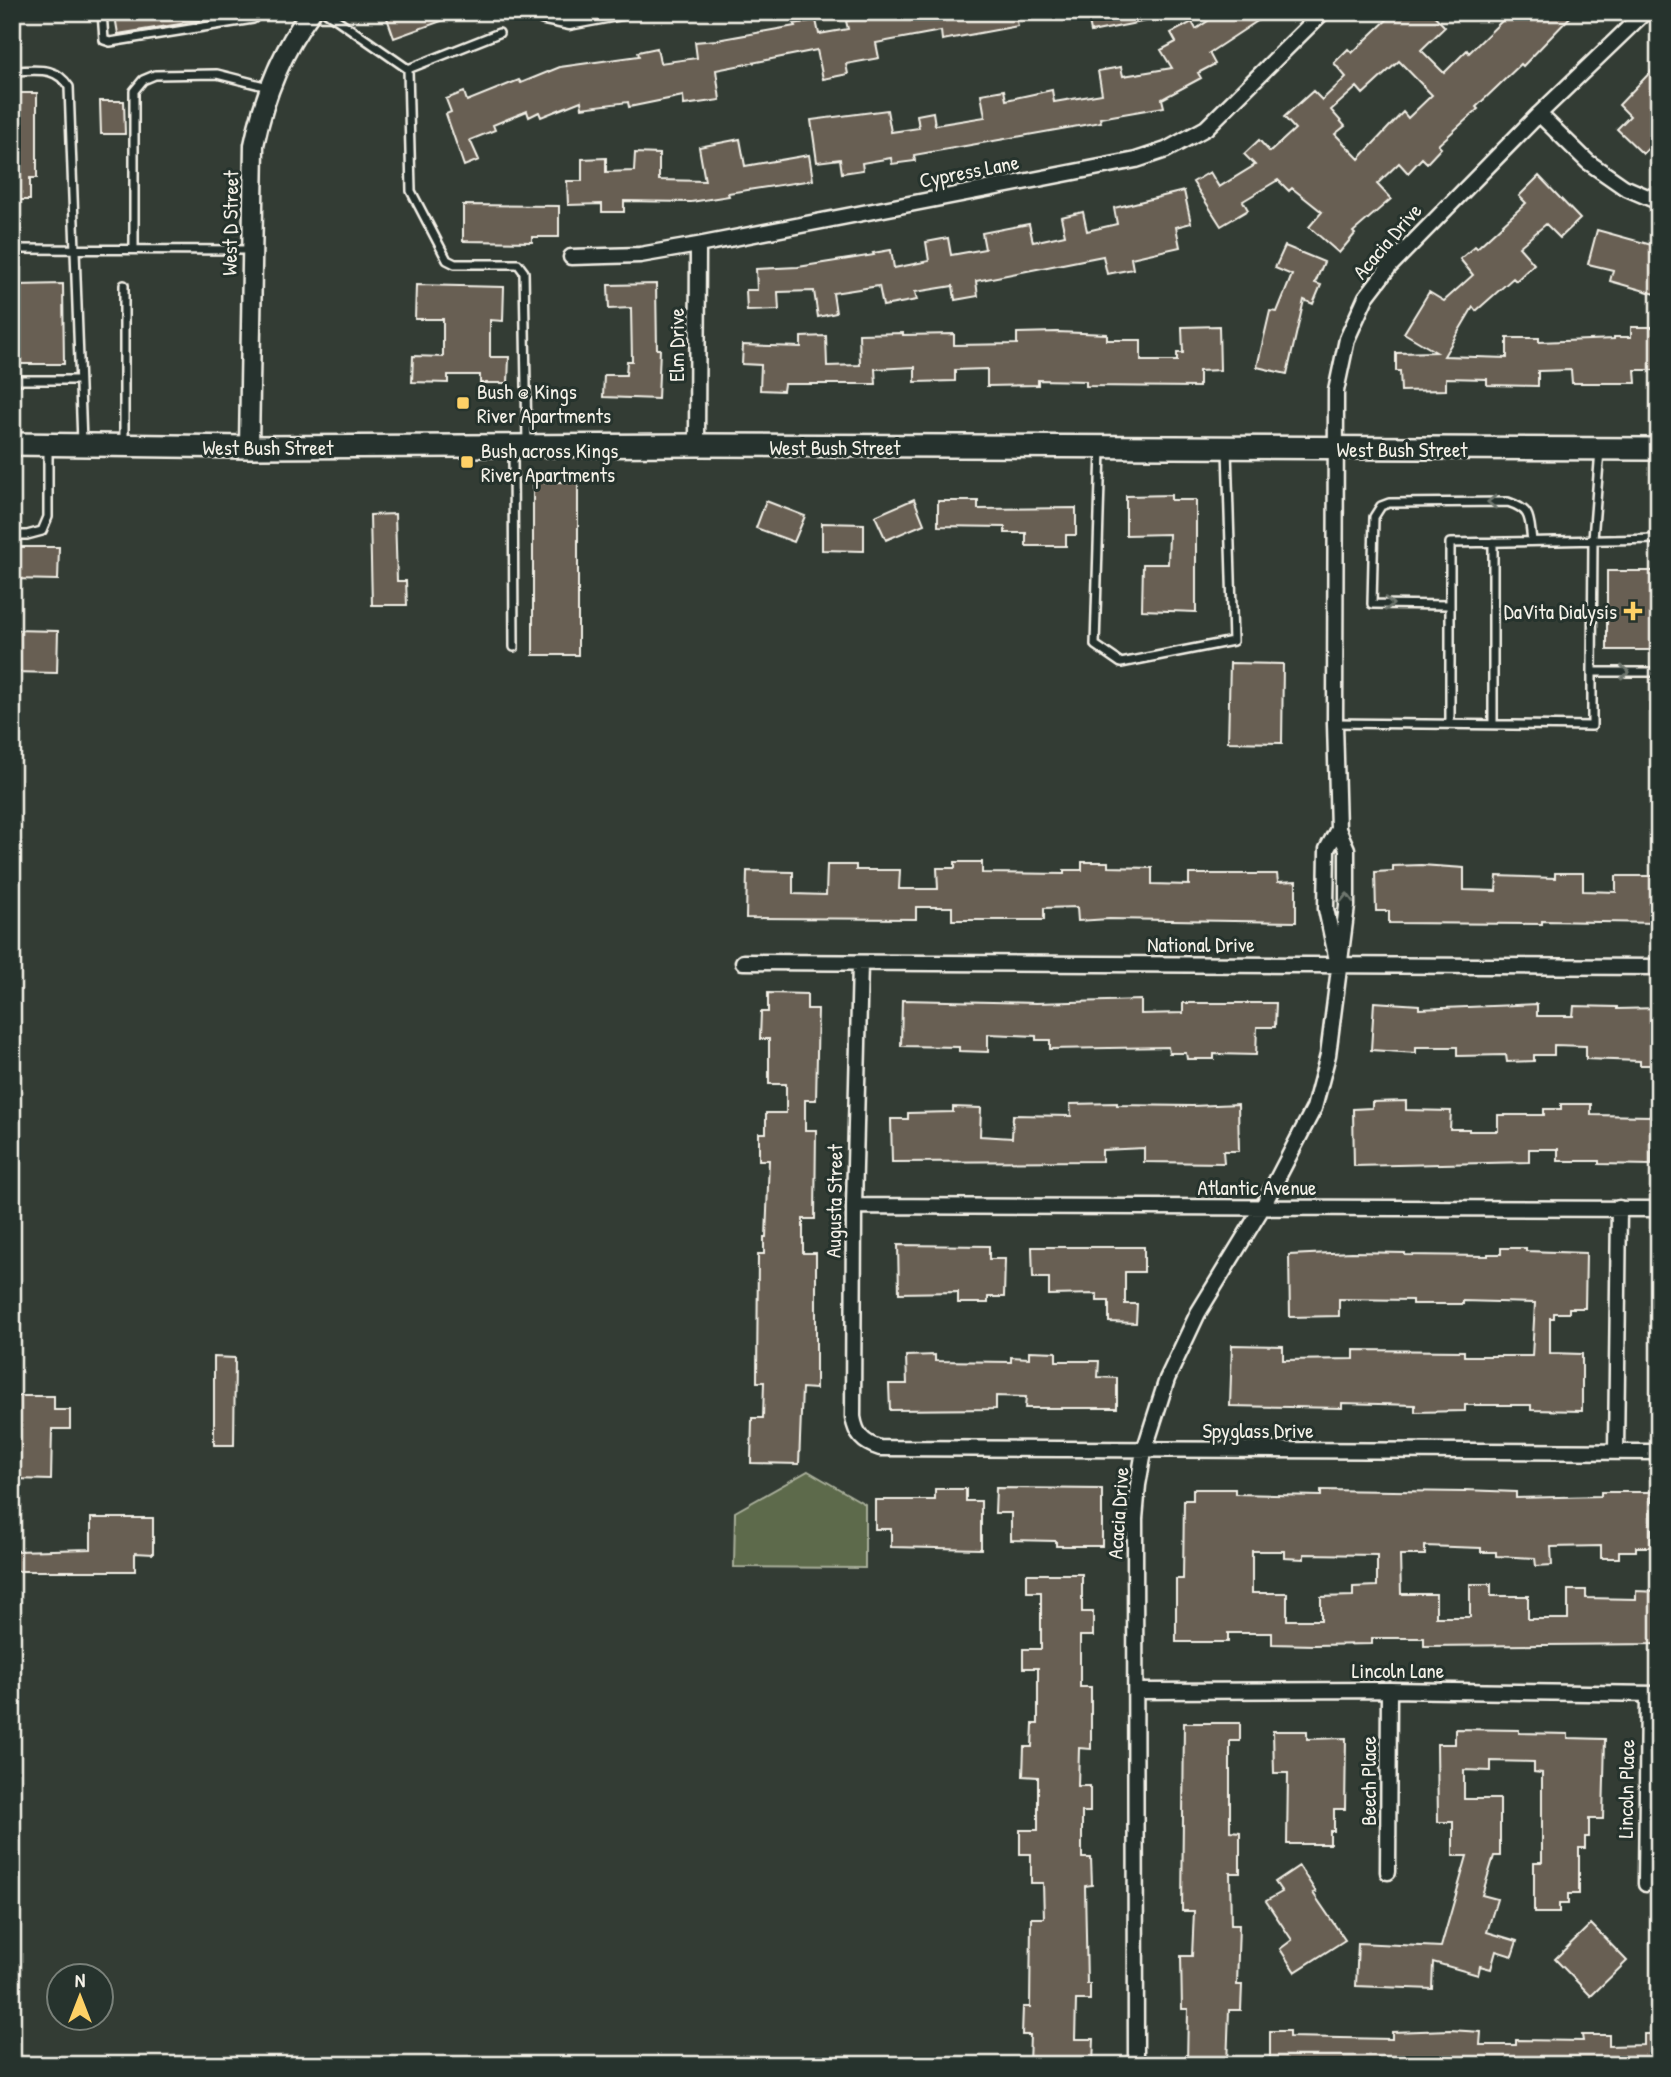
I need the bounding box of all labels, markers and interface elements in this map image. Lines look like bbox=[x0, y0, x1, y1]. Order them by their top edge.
street label: Cypress Lane bbox=[917, 147, 1021, 195]
street label: West D Street bbox=[215, 169, 245, 276]
street label: Acacia Drive bbox=[1346, 197, 1428, 285]
street label: Elm Drive bbox=[662, 308, 691, 382]
place label: Bush @ Kings River Apartments bbox=[477, 377, 611, 430]
marker: Bush @ Kings River Apartments bbox=[455, 395, 471, 411]
street label: West Bush Street bbox=[202, 433, 334, 462]
street label: West Bush Street bbox=[769, 433, 901, 462]
street label: West Bush Street bbox=[1336, 435, 1468, 464]
place label: Bush across Kings River Apartments bbox=[481, 436, 618, 489]
marker: Bush across Kings River Apartments bbox=[459, 454, 475, 470]
one-way arrow bbox=[1486, 494, 1496, 510]
one-way arrow bbox=[1383, 597, 1394, 612]
place label: DaVita Dialysis bbox=[1504, 597, 1617, 626]
marker: DaVita Dialysis bbox=[1623, 601, 1643, 621]
one-way arrow bbox=[1621, 664, 1631, 680]
one-way arrow bbox=[1339, 892, 1354, 903]
street label: National Drive bbox=[1147, 930, 1255, 959]
street label: Augusta Street bbox=[819, 1143, 850, 1258]
street label: Atlantic Avenue bbox=[1198, 1173, 1316, 1202]
street label: Spyglass Drive bbox=[1202, 1416, 1314, 1445]
street label: Acacia Drive bbox=[1100, 1466, 1136, 1560]
street label: Lincoln Lane bbox=[1352, 1656, 1444, 1685]
street label: Beech Place bbox=[1354, 1736, 1383, 1826]
street label: Lincoln Place bbox=[1611, 1739, 1641, 1839]
north arrow bbox=[46, 1962, 116, 2032]
text: N bbox=[75, 1967, 85, 1993]

